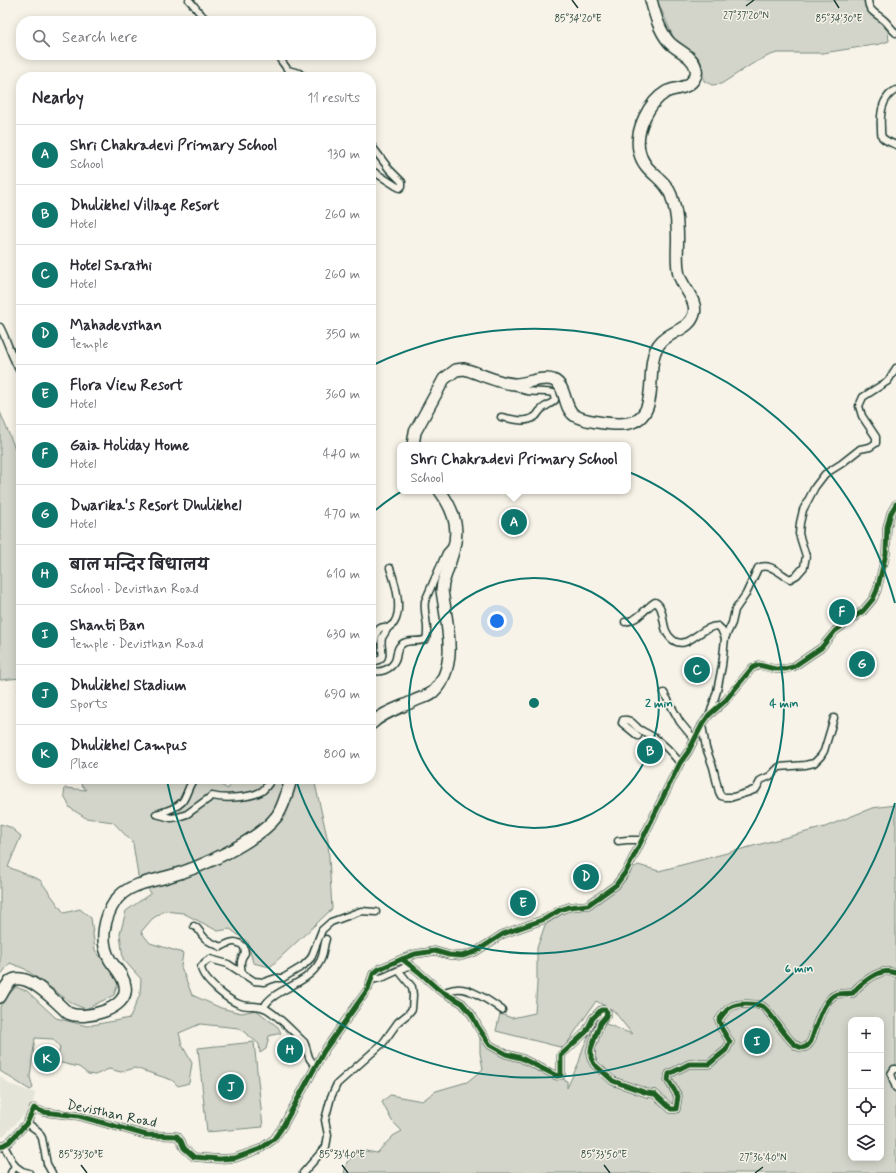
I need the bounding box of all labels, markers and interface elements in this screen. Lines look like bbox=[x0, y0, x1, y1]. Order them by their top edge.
text: 27°37'20"N bbox=[723, 9, 769, 23]
text: 85°34'20"E bbox=[554, 12, 602, 26]
text: 85°34'30"E bbox=[816, 12, 863, 26]
search box bbox=[16, 16, 376, 60]
icon: search bbox=[30, 27, 52, 49]
text: Search here bbox=[62, 28, 138, 48]
text: Nearby bbox=[32, 87, 84, 109]
text: 11 results bbox=[308, 90, 360, 107]
text: Shri Chakradevi Primary School bbox=[70, 136, 277, 156]
text: A bbox=[41, 146, 49, 163]
text: 130 m bbox=[327, 146, 360, 163]
text: School bbox=[70, 156, 104, 173]
text: Dhulikhel Village Resort bbox=[70, 196, 219, 216]
text: B bbox=[41, 206, 49, 223]
text: 260 m bbox=[325, 206, 360, 223]
text: Hotel bbox=[70, 216, 96, 233]
text: Hotel Sarathi bbox=[70, 256, 152, 276]
text: C bbox=[40, 266, 50, 283]
text: 260 m bbox=[325, 266, 360, 283]
text: Hotel bbox=[70, 276, 96, 293]
text: Mahadevsthan bbox=[70, 316, 162, 336]
text: D bbox=[41, 326, 49, 343]
text: 350 m bbox=[326, 326, 360, 343]
text: Temple bbox=[70, 336, 108, 353]
text: Flora View Resort bbox=[70, 376, 183, 396]
text: E bbox=[41, 386, 49, 403]
text: 360 m bbox=[325, 386, 360, 403]
text: Hotel bbox=[70, 396, 96, 413]
text: Gaia Holiday Home bbox=[70, 436, 189, 456]
popup bbox=[397, 442, 631, 494]
text: F bbox=[42, 446, 48, 463]
text: 440 m bbox=[323, 446, 360, 463]
text: Shri Chakradevi Primary School bbox=[410, 450, 618, 470]
text: Hotel bbox=[70, 456, 96, 473]
text: School bbox=[410, 470, 444, 487]
text: Dwarika's Resort Dhulikhel bbox=[70, 496, 242, 516]
text: G bbox=[41, 506, 49, 523]
text: 470 m bbox=[324, 506, 360, 523]
pin: A bbox=[501, 507, 527, 537]
text: Hotel bbox=[70, 516, 96, 533]
text: बाल मन्दिर बिधालय bbox=[70, 556, 209, 576]
text: H bbox=[41, 566, 49, 583]
text: 610 m bbox=[326, 566, 360, 583]
text: School · Devisthan Road bbox=[70, 581, 199, 598]
pin: F bbox=[829, 597, 855, 627]
your location bbox=[487, 611, 507, 631]
text: Shanti Ban bbox=[70, 616, 145, 636]
text: I bbox=[42, 626, 48, 643]
text: 630 m bbox=[326, 626, 360, 643]
text: Temple · Devisthan Road bbox=[70, 636, 203, 653]
pin: G bbox=[849, 649, 875, 679]
pin: C bbox=[684, 655, 710, 685]
text: Dhulikhel Stadium bbox=[70, 676, 186, 696]
text: J bbox=[41, 686, 49, 703]
text: 690 m bbox=[324, 686, 360, 703]
text: Sports bbox=[70, 696, 108, 713]
centre of rings bbox=[527, 696, 541, 710]
text: 2 min bbox=[645, 696, 673, 712]
text: 4 min bbox=[769, 696, 799, 712]
text: Dhulikhel Campus bbox=[70, 736, 187, 756]
pin: B bbox=[637, 736, 663, 766]
text: K bbox=[40, 746, 50, 763]
text: 800 m bbox=[324, 746, 360, 763]
text: Place bbox=[70, 756, 99, 773]
pin: D bbox=[573, 862, 599, 892]
pin: E bbox=[510, 888, 536, 918]
text: 6 min bbox=[785, 961, 813, 977]
map controls bbox=[848, 1017, 884, 1161]
button: + bbox=[848, 1017, 884, 1053]
pin: I bbox=[744, 1026, 770, 1056]
pin: H bbox=[277, 1035, 303, 1065]
pin: K bbox=[34, 1044, 60, 1074]
button: − bbox=[848, 1053, 884, 1089]
pin: J bbox=[218, 1072, 244, 1102]
button: locate bbox=[848, 1089, 884, 1125]
street label: Devisthan Road bbox=[65, 1096, 158, 1132]
button: layers bbox=[848, 1125, 884, 1161]
text: 85°33'30"E bbox=[59, 1148, 104, 1162]
text: 85°33'40"E bbox=[319, 1148, 365, 1162]
text: 85°33'50"E bbox=[581, 1148, 627, 1162]
text: 27°36'40"N bbox=[739, 1151, 787, 1165]

